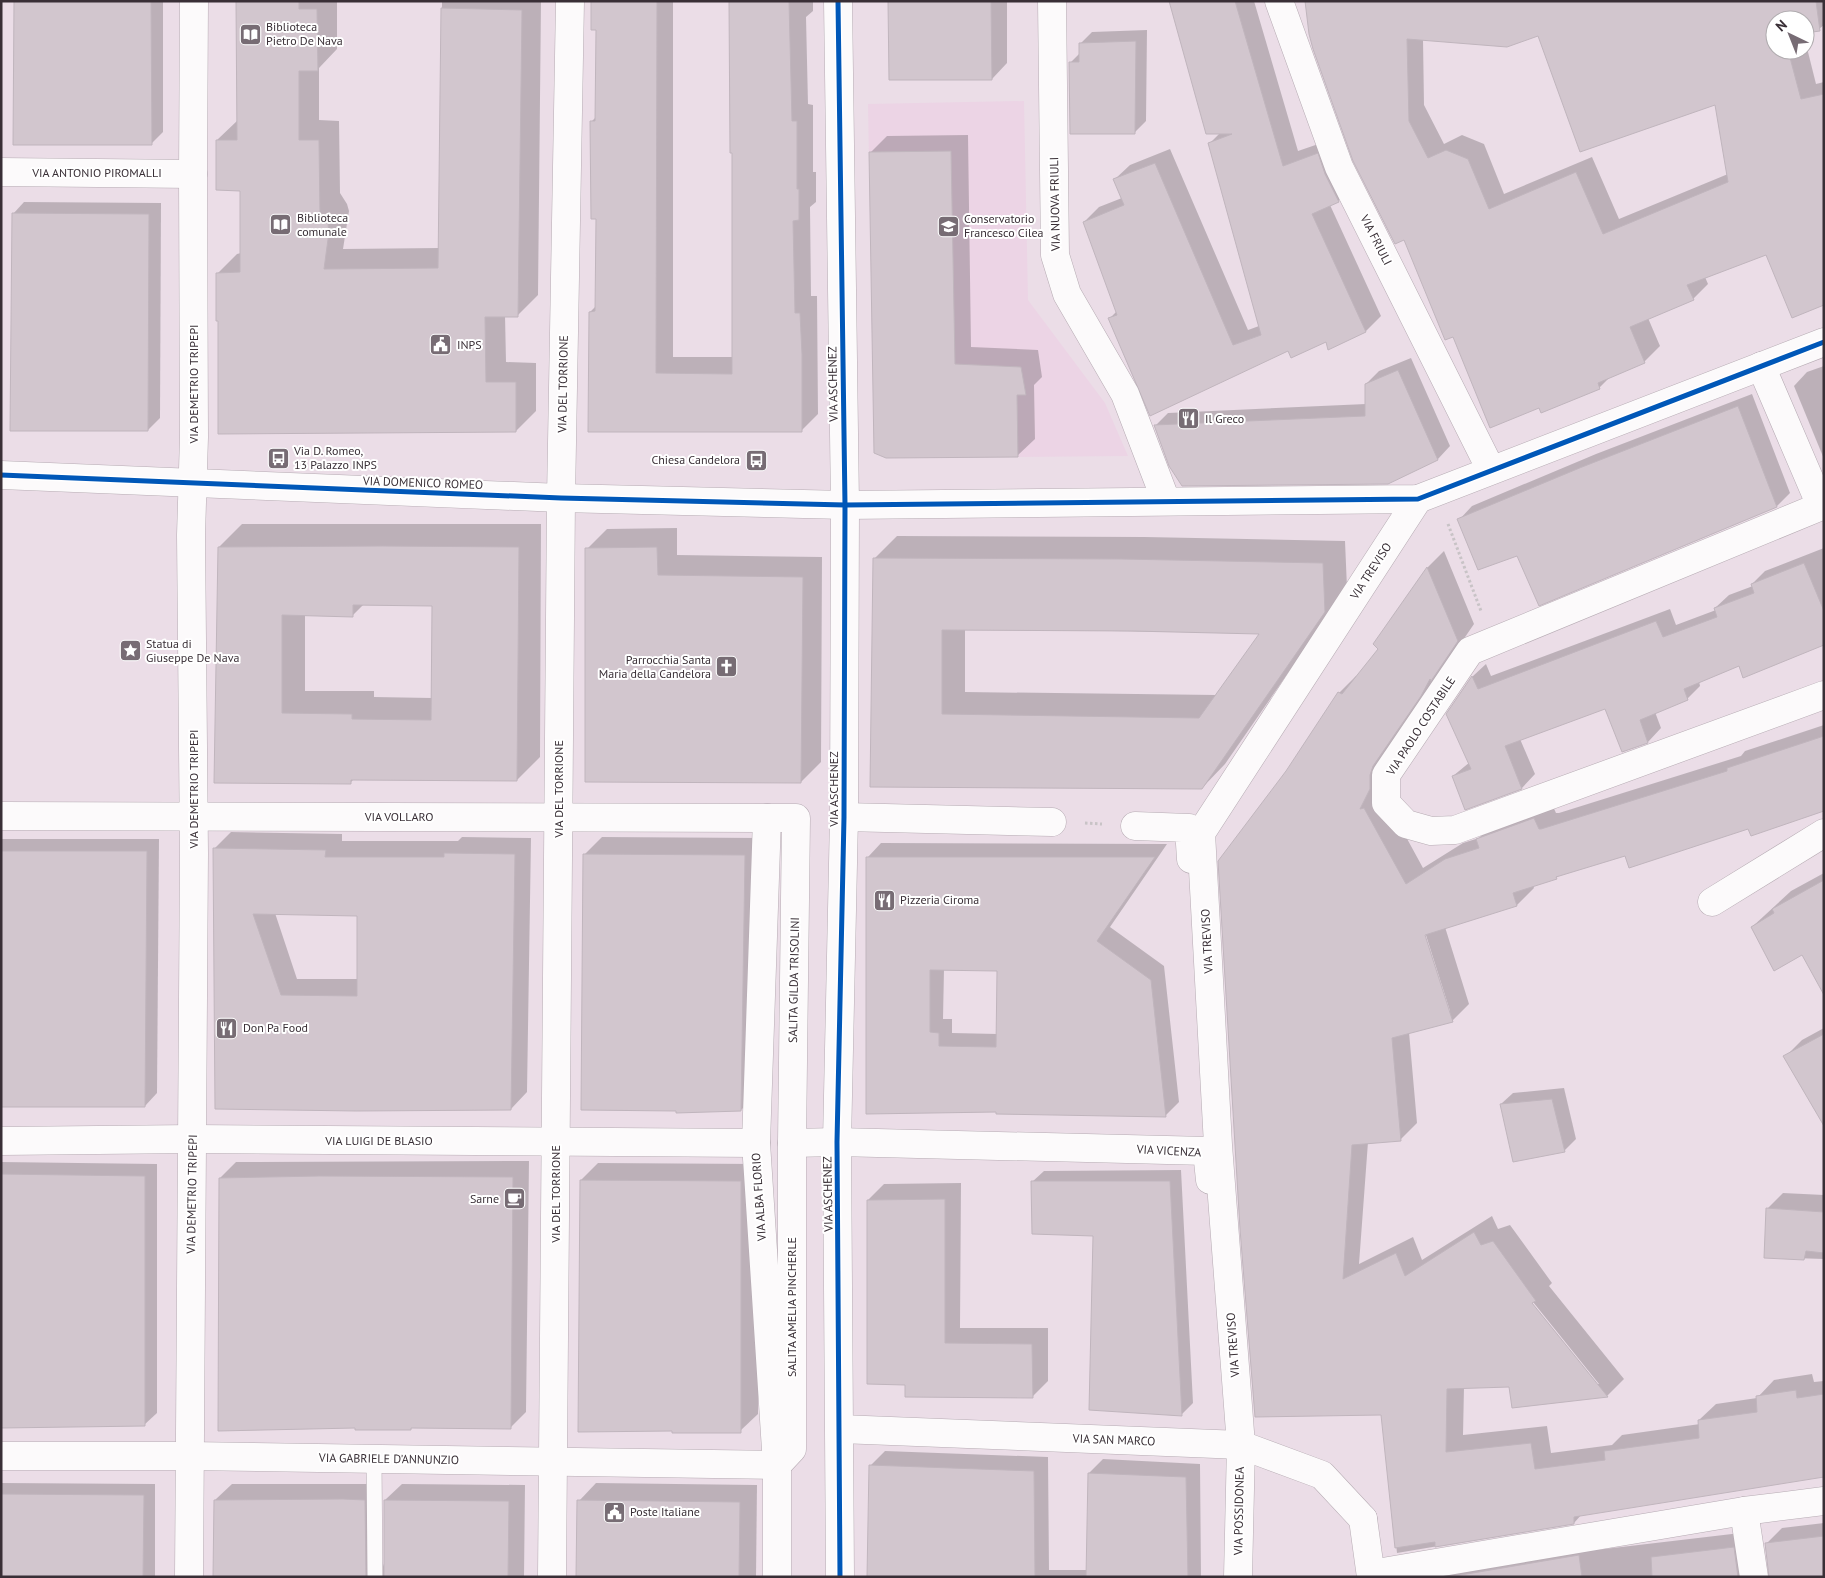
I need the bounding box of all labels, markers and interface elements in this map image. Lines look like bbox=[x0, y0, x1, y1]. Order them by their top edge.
north arrow bbox=[1765, 10, 1815, 60]
text: N bbox=[1772, 16, 1791, 35]
place label: Biblioteca Pietro De Nava bbox=[266, 19, 343, 48]
library icon: Biblioteca Pietro De Nava bbox=[238, 22, 262, 46]
street label: VIA NUOVA FRIULI bbox=[1046, 157, 1063, 252]
street label: VIA ANTONIO PIROMALLI bbox=[31, 165, 162, 180]
place label: Biblioteca comunale bbox=[297, 210, 348, 239]
place label: Conservatorio Francesco Cilea bbox=[964, 211, 1044, 240]
street label: VIA FRIULI bbox=[1357, 211, 1395, 267]
library icon: Biblioteca comunale bbox=[269, 213, 293, 237]
school or university icon: Conservatorio Francesco Cilea bbox=[936, 214, 960, 238]
street label: VIA DEMETRIO TRIPEPI bbox=[186, 324, 201, 445]
public building icon: INPS bbox=[429, 333, 453, 357]
street label: VIA DEL TORRIONE bbox=[554, 335, 571, 434]
place label: INPS bbox=[457, 337, 482, 352]
street label: VIA ASCHENEZ bbox=[824, 346, 841, 423]
restaurant icon: Il Greco bbox=[1177, 407, 1201, 431]
place label: Il Greco bbox=[1205, 411, 1244, 426]
place label: Via D. Romeo, 13 Palazzo INPS bbox=[293, 443, 377, 472]
bus stop icon: Via D. Romeo, 13 Palazzo INPS bbox=[266, 446, 290, 470]
bus stop icon: Chiesa Candelora bbox=[744, 448, 768, 472]
place label: Chiesa Candelora bbox=[651, 452, 740, 467]
street label: VIA DOMENICO ROMEO bbox=[362, 473, 483, 492]
street label: VIA TREVISO bbox=[1346, 539, 1395, 603]
place label: Statua di Giuseppe De Nava bbox=[146, 636, 239, 665]
place icon: Statua di Giuseppe De Nava bbox=[118, 639, 142, 663]
place label: Parrocchia Santa Maria della Candelora bbox=[599, 652, 711, 681]
church icon: Parrocchia Santa Maria della Candelora bbox=[715, 655, 739, 679]
street label: VIA PAOLO COSTABILE bbox=[1382, 673, 1458, 779]
street label: VIA DEMETRIO TRIPEPI bbox=[186, 729, 201, 850]
street label: VIA DEL TORRIONE bbox=[551, 740, 566, 839]
street label: VIA ASCHENEZ bbox=[826, 751, 841, 828]
street label: VIA VOLLARO bbox=[364, 809, 433, 824]
restaurant icon: Pizzeria Ciroma bbox=[872, 888, 896, 912]
place label: Pizzeria Ciroma bbox=[900, 892, 979, 907]
street label: VIA TREVISO bbox=[1197, 908, 1216, 975]
street label: SALITA GILDA TRISOLINI bbox=[785, 917, 802, 1043]
restaurant icon: Don Pa Food bbox=[215, 1016, 239, 1040]
place label: Don Pa Food bbox=[243, 1020, 308, 1035]
street label: VIA LUIGI DE BLASIO bbox=[324, 1133, 433, 1148]
street label: VIA DEMETRIO TRIPEPI bbox=[183, 1134, 200, 1255]
street label: VIA VICENZA bbox=[1135, 1141, 1202, 1160]
street label: VIA DEL TORRIONE bbox=[548, 1145, 563, 1244]
street label: VIA ALBA FLORIO bbox=[748, 1152, 769, 1243]
street label: VIA ASCHENEZ bbox=[819, 1156, 836, 1233]
cafe icon: Sarne bbox=[503, 1187, 527, 1211]
place label: Sarne bbox=[470, 1191, 499, 1206]
street label: SALITA AMELIA PINCHERLE bbox=[784, 1237, 799, 1377]
street label: VIA TREVISO bbox=[1223, 1312, 1242, 1379]
street label: VIA SAN MARCO bbox=[1071, 1431, 1156, 1448]
street label: VIA GABRIELE D'ANNUNZIO bbox=[318, 1450, 459, 1467]
street label: VIA POSSIDONEA bbox=[1230, 1467, 1247, 1556]
public building icon: Poste Italiane bbox=[602, 1500, 626, 1524]
place label: Poste Italiane bbox=[630, 1504, 700, 1519]

